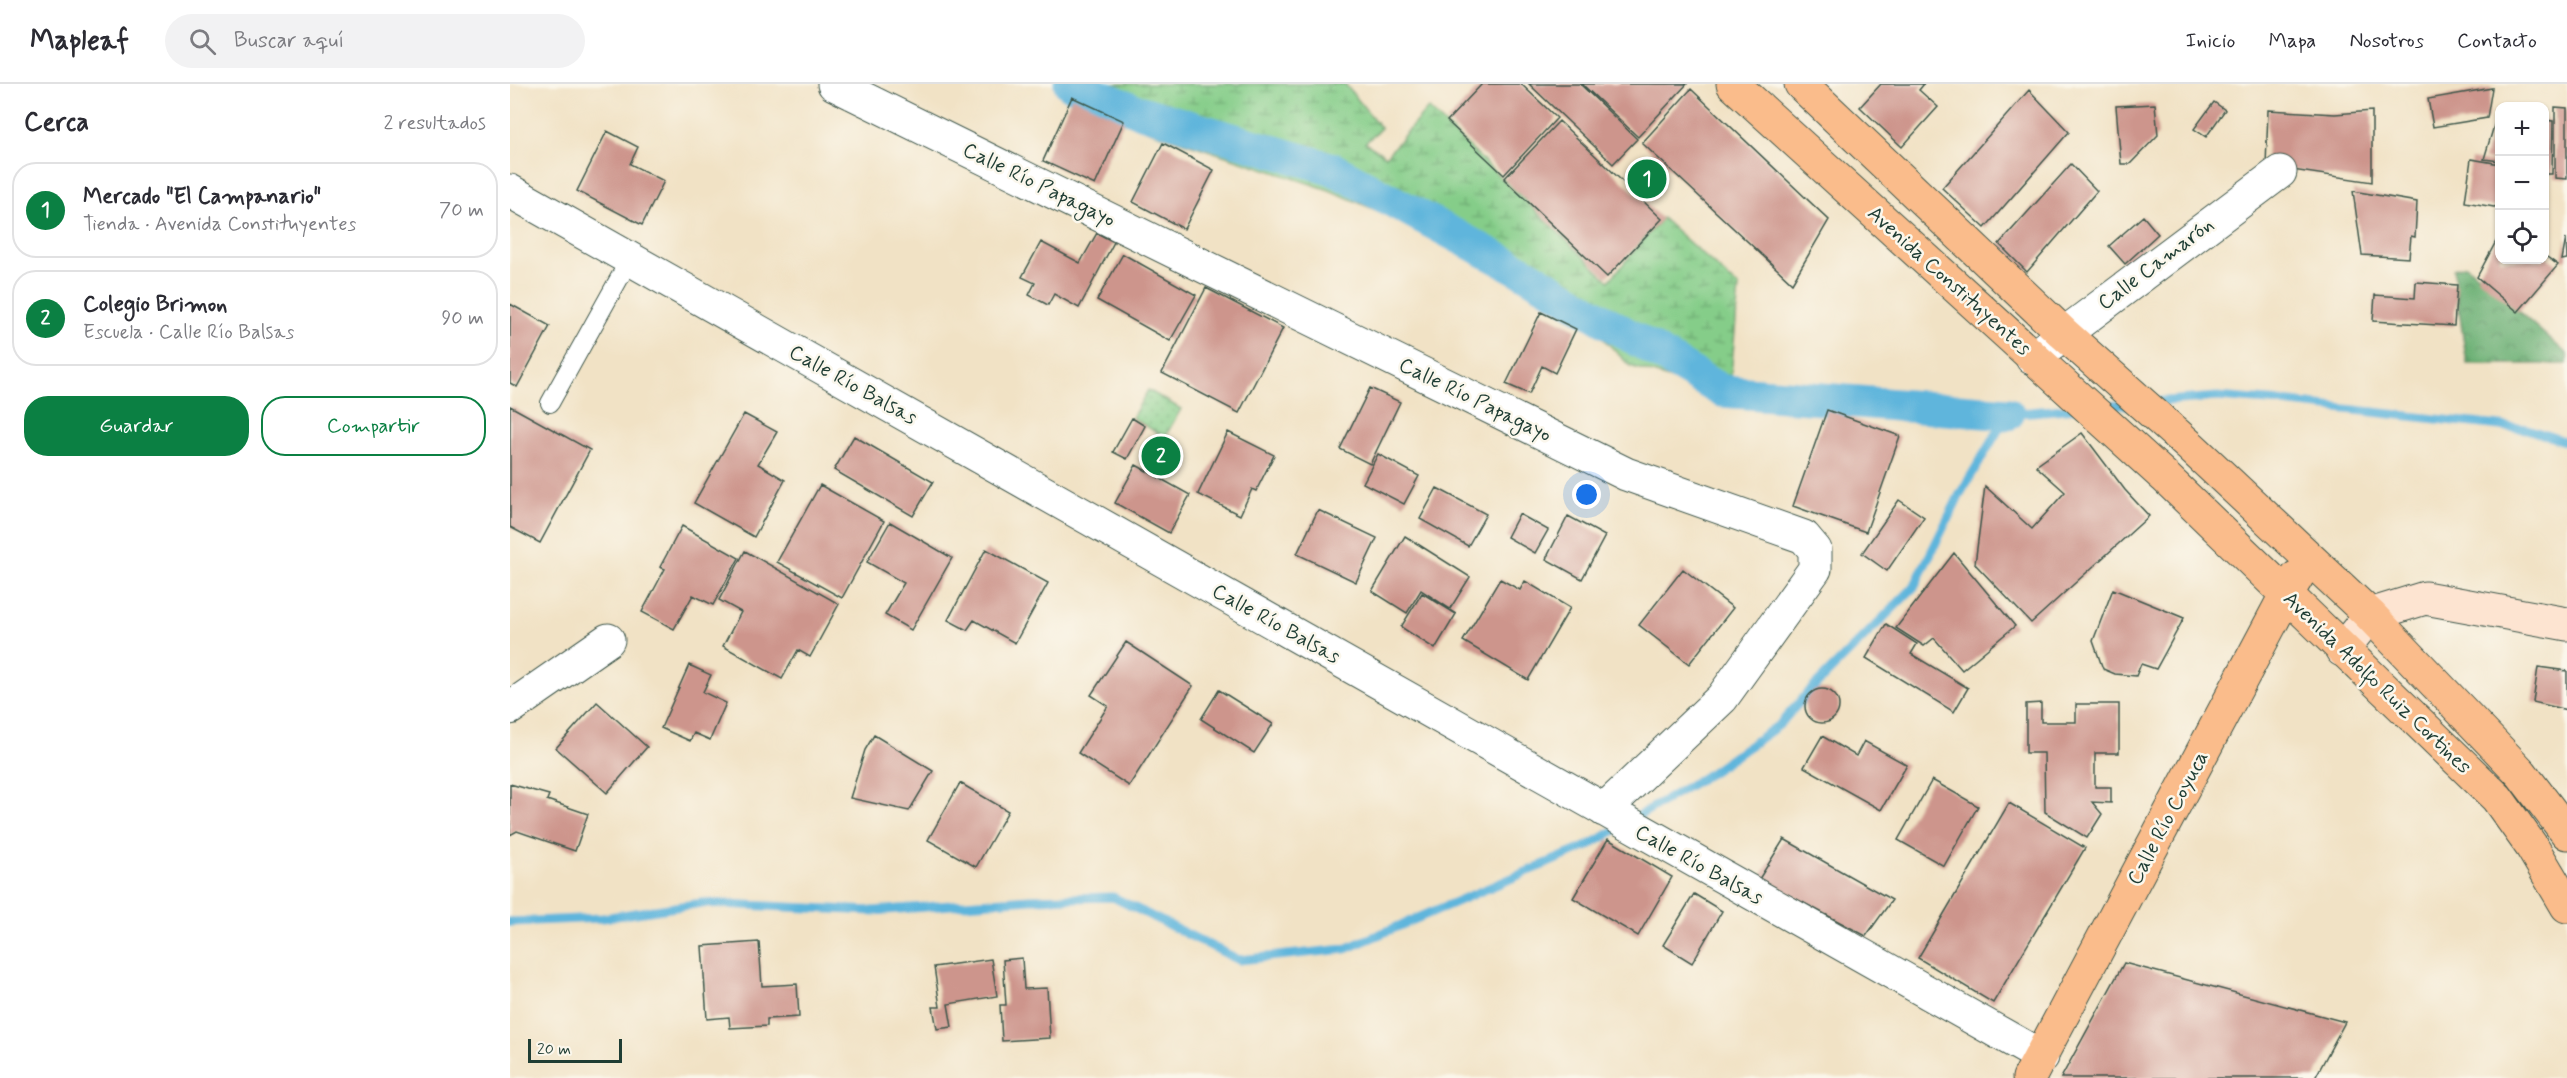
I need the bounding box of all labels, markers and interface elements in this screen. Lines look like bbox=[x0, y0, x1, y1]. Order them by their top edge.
search box bbox=[165, 14, 585, 68]
text: Mapleaf bbox=[30, 23, 129, 60]
icon: search bbox=[186, 25, 219, 58]
text: Buscar aquí bbox=[234, 27, 344, 55]
text: Inicio bbox=[2186, 27, 2236, 55]
text: Mapa bbox=[2269, 27, 2316, 55]
text: Nosotros bbox=[2349, 27, 2424, 55]
text: Contacto bbox=[2457, 27, 2537, 55]
map controls bbox=[2495, 102, 2549, 264]
button: + bbox=[2495, 102, 2549, 156]
text: Cerca bbox=[24, 106, 89, 140]
text: 2 resultados bbox=[383, 110, 486, 137]
street label: Calle Río Papagayo bbox=[958, 136, 1120, 235]
pin: 1 bbox=[1628, 156, 1666, 202]
button: − bbox=[2495, 156, 2549, 210]
text: Mercado "El Campanario" bbox=[83, 183, 321, 211]
text: 1 bbox=[41, 197, 50, 224]
text: 70 m bbox=[439, 197, 484, 224]
street label: Avenida Constituyentes bbox=[1861, 200, 2037, 362]
button: locate bbox=[2495, 210, 2549, 264]
text: Tienda · Avenida Constituyentes bbox=[83, 211, 356, 238]
street label: Calle Camarón bbox=[2092, 211, 2220, 317]
text: Colegio Brimon bbox=[83, 291, 227, 319]
text: 2 bbox=[41, 305, 50, 332]
text: 90 m bbox=[441, 305, 484, 332]
text: Escuela · Calle Río Balsas bbox=[83, 319, 294, 346]
street label: Calle Río Balsas bbox=[784, 338, 922, 432]
street label: Calle Río Papagayo bbox=[1394, 351, 1556, 450]
button: Guardar bbox=[24, 396, 249, 456]
button: Compartir bbox=[261, 396, 486, 456]
pin: 2 bbox=[1142, 434, 1180, 478]
your location bbox=[1572, 480, 1601, 509]
street label: Calle Río Balsas bbox=[1207, 577, 1345, 671]
street label: Avenida Adolfo Ruiz Cortines bbox=[2275, 585, 2477, 782]
street label: Calle Río Coyuca bbox=[2121, 746, 2215, 890]
street label: Calle Río Balsas bbox=[1630, 818, 1768, 912]
scale bar bbox=[528, 1036, 622, 1064]
text: 20 m bbox=[537, 1039, 571, 1060]

